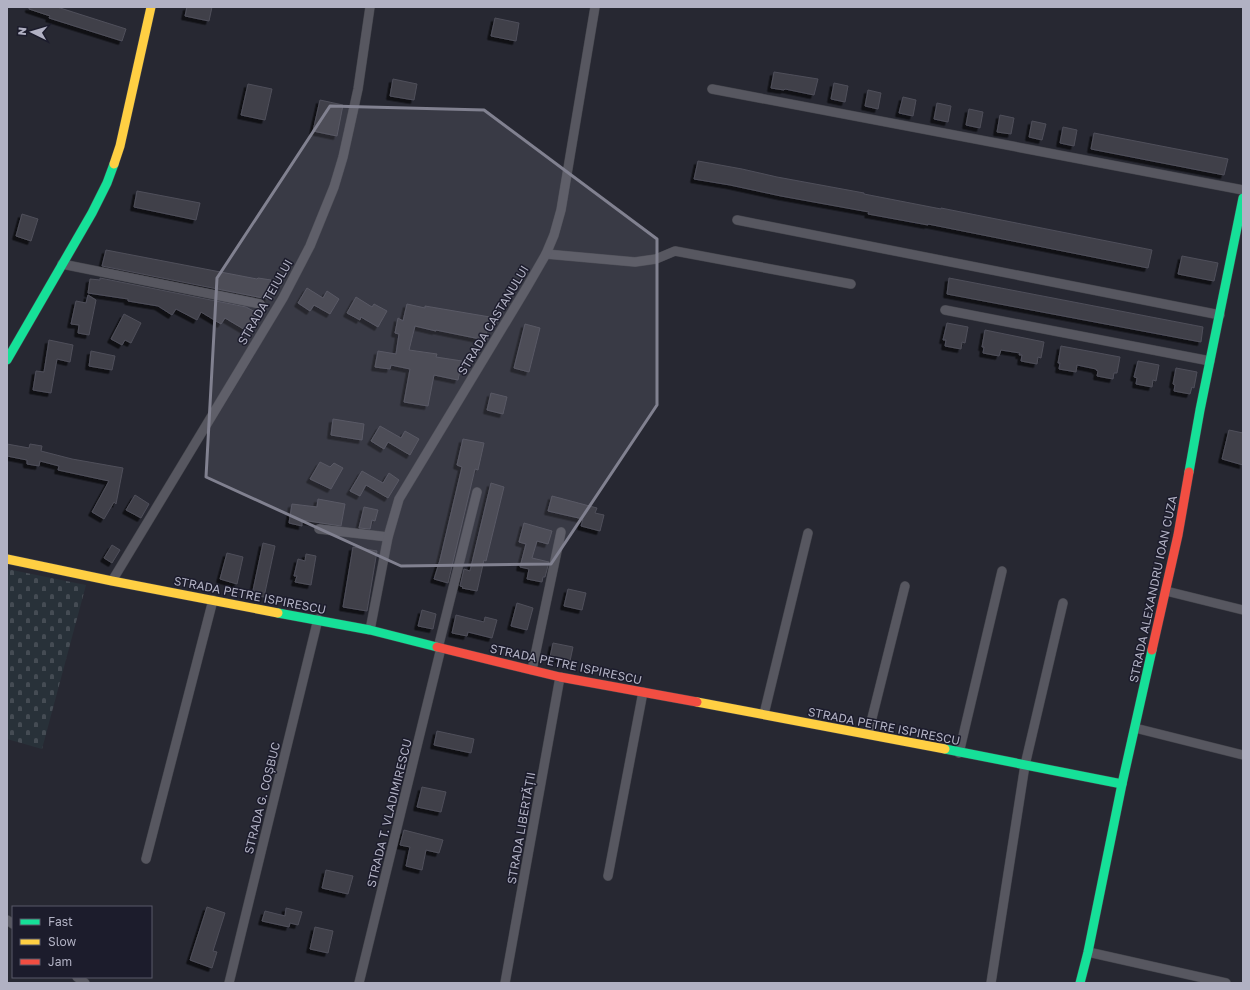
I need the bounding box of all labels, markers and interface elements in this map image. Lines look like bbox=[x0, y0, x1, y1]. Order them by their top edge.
north arrow bbox=[12, 12, 52, 52]
text: N bbox=[15, 26, 28, 36]
street label: STRADA TEIULUI bbox=[234, 256, 296, 348]
street label: STRADA CASTANULUI bbox=[454, 262, 532, 378]
street label: STRADA ALEXANDRU IOAN CUZA bbox=[1126, 494, 1180, 684]
street label: STRADA PETRE ISPIRESCU bbox=[173, 573, 327, 617]
street label: STRADA PETRE ISPIRESCU bbox=[489, 641, 643, 687]
street label: STRADA PETRE ISPIRESCU bbox=[807, 704, 961, 748]
street label: STRADA T. VLADIMIRESCU bbox=[363, 737, 415, 889]
street label: STRADA G. COȘBUC bbox=[241, 740, 283, 856]
street label: STRADA LIBERTĂȚII bbox=[504, 771, 538, 885]
legend bbox=[12, 906, 152, 978]
text: Fast bbox=[48, 914, 73, 929]
text: Slow bbox=[48, 934, 76, 949]
text: Jam bbox=[48, 954, 72, 969]

